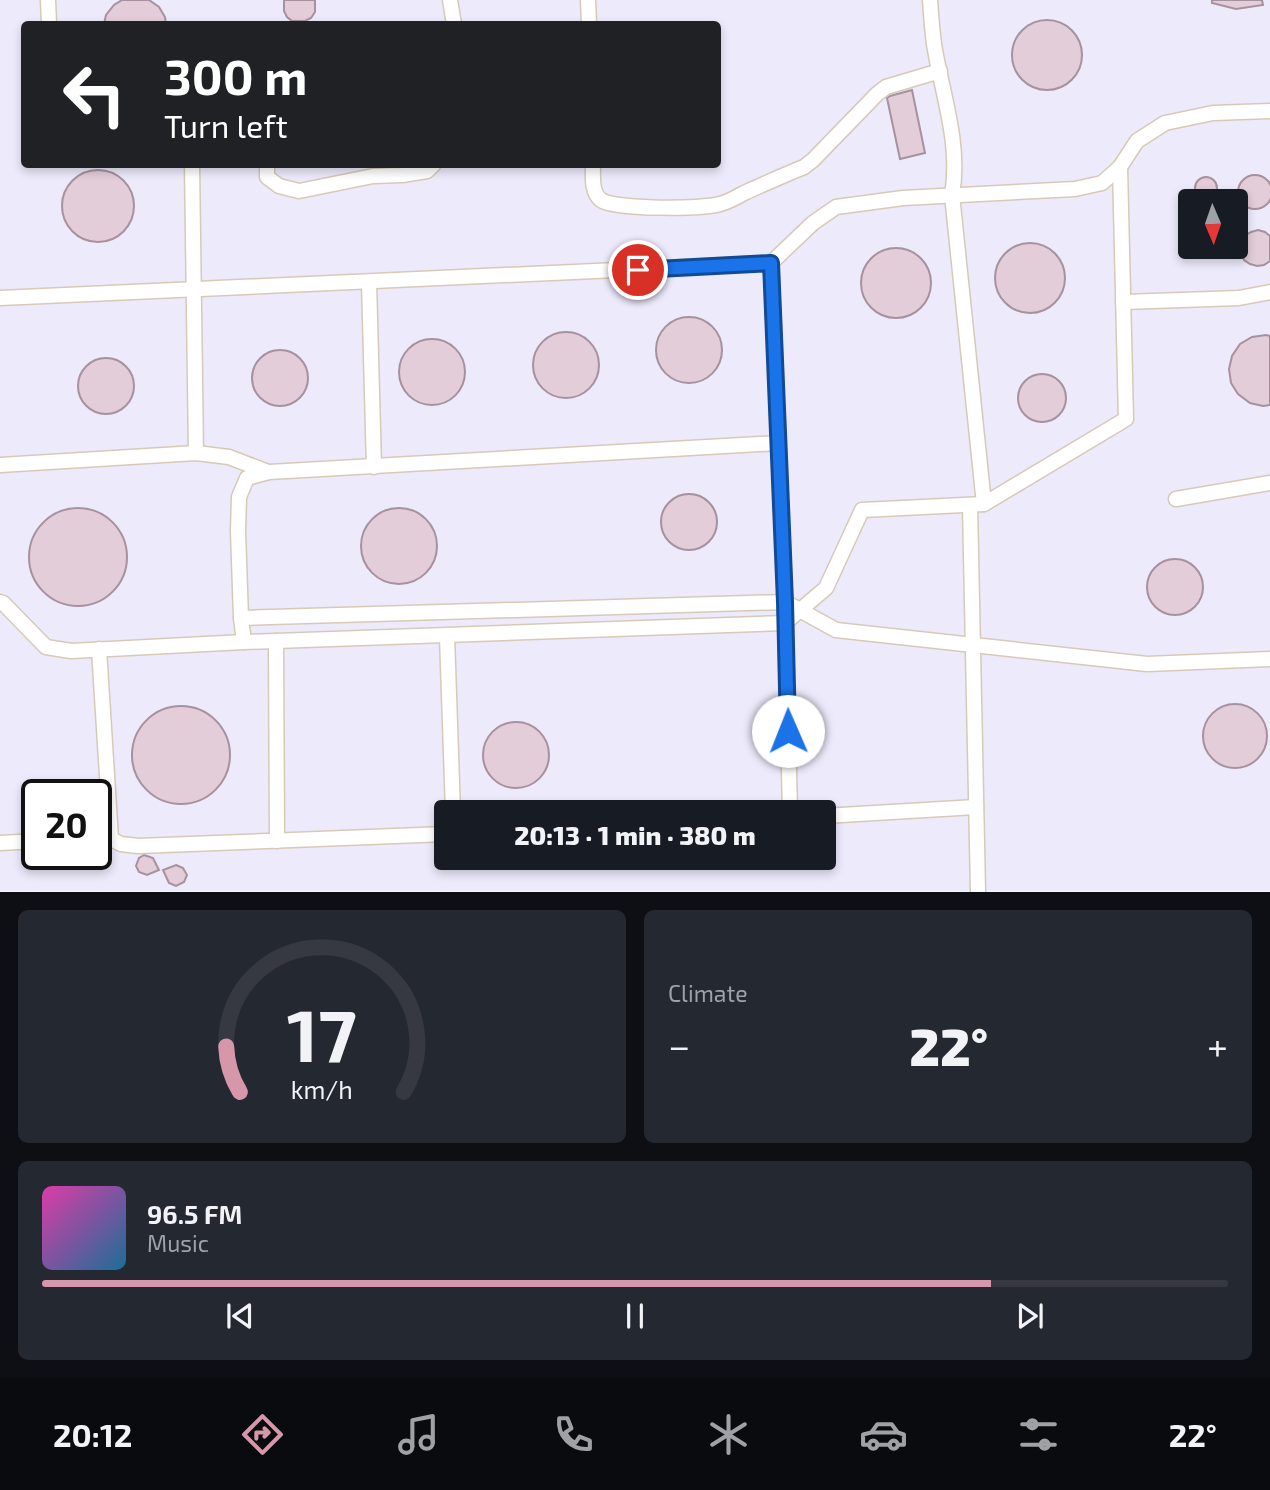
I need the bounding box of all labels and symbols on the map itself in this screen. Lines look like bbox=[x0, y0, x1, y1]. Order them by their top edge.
north arrow bbox=[1178, 189, 1248, 259]
pin bbox=[608, 240, 668, 300]
position arrow bbox=[751, 694, 825, 768]
speed limit sign: 20 bbox=[21, 779, 112, 870]

